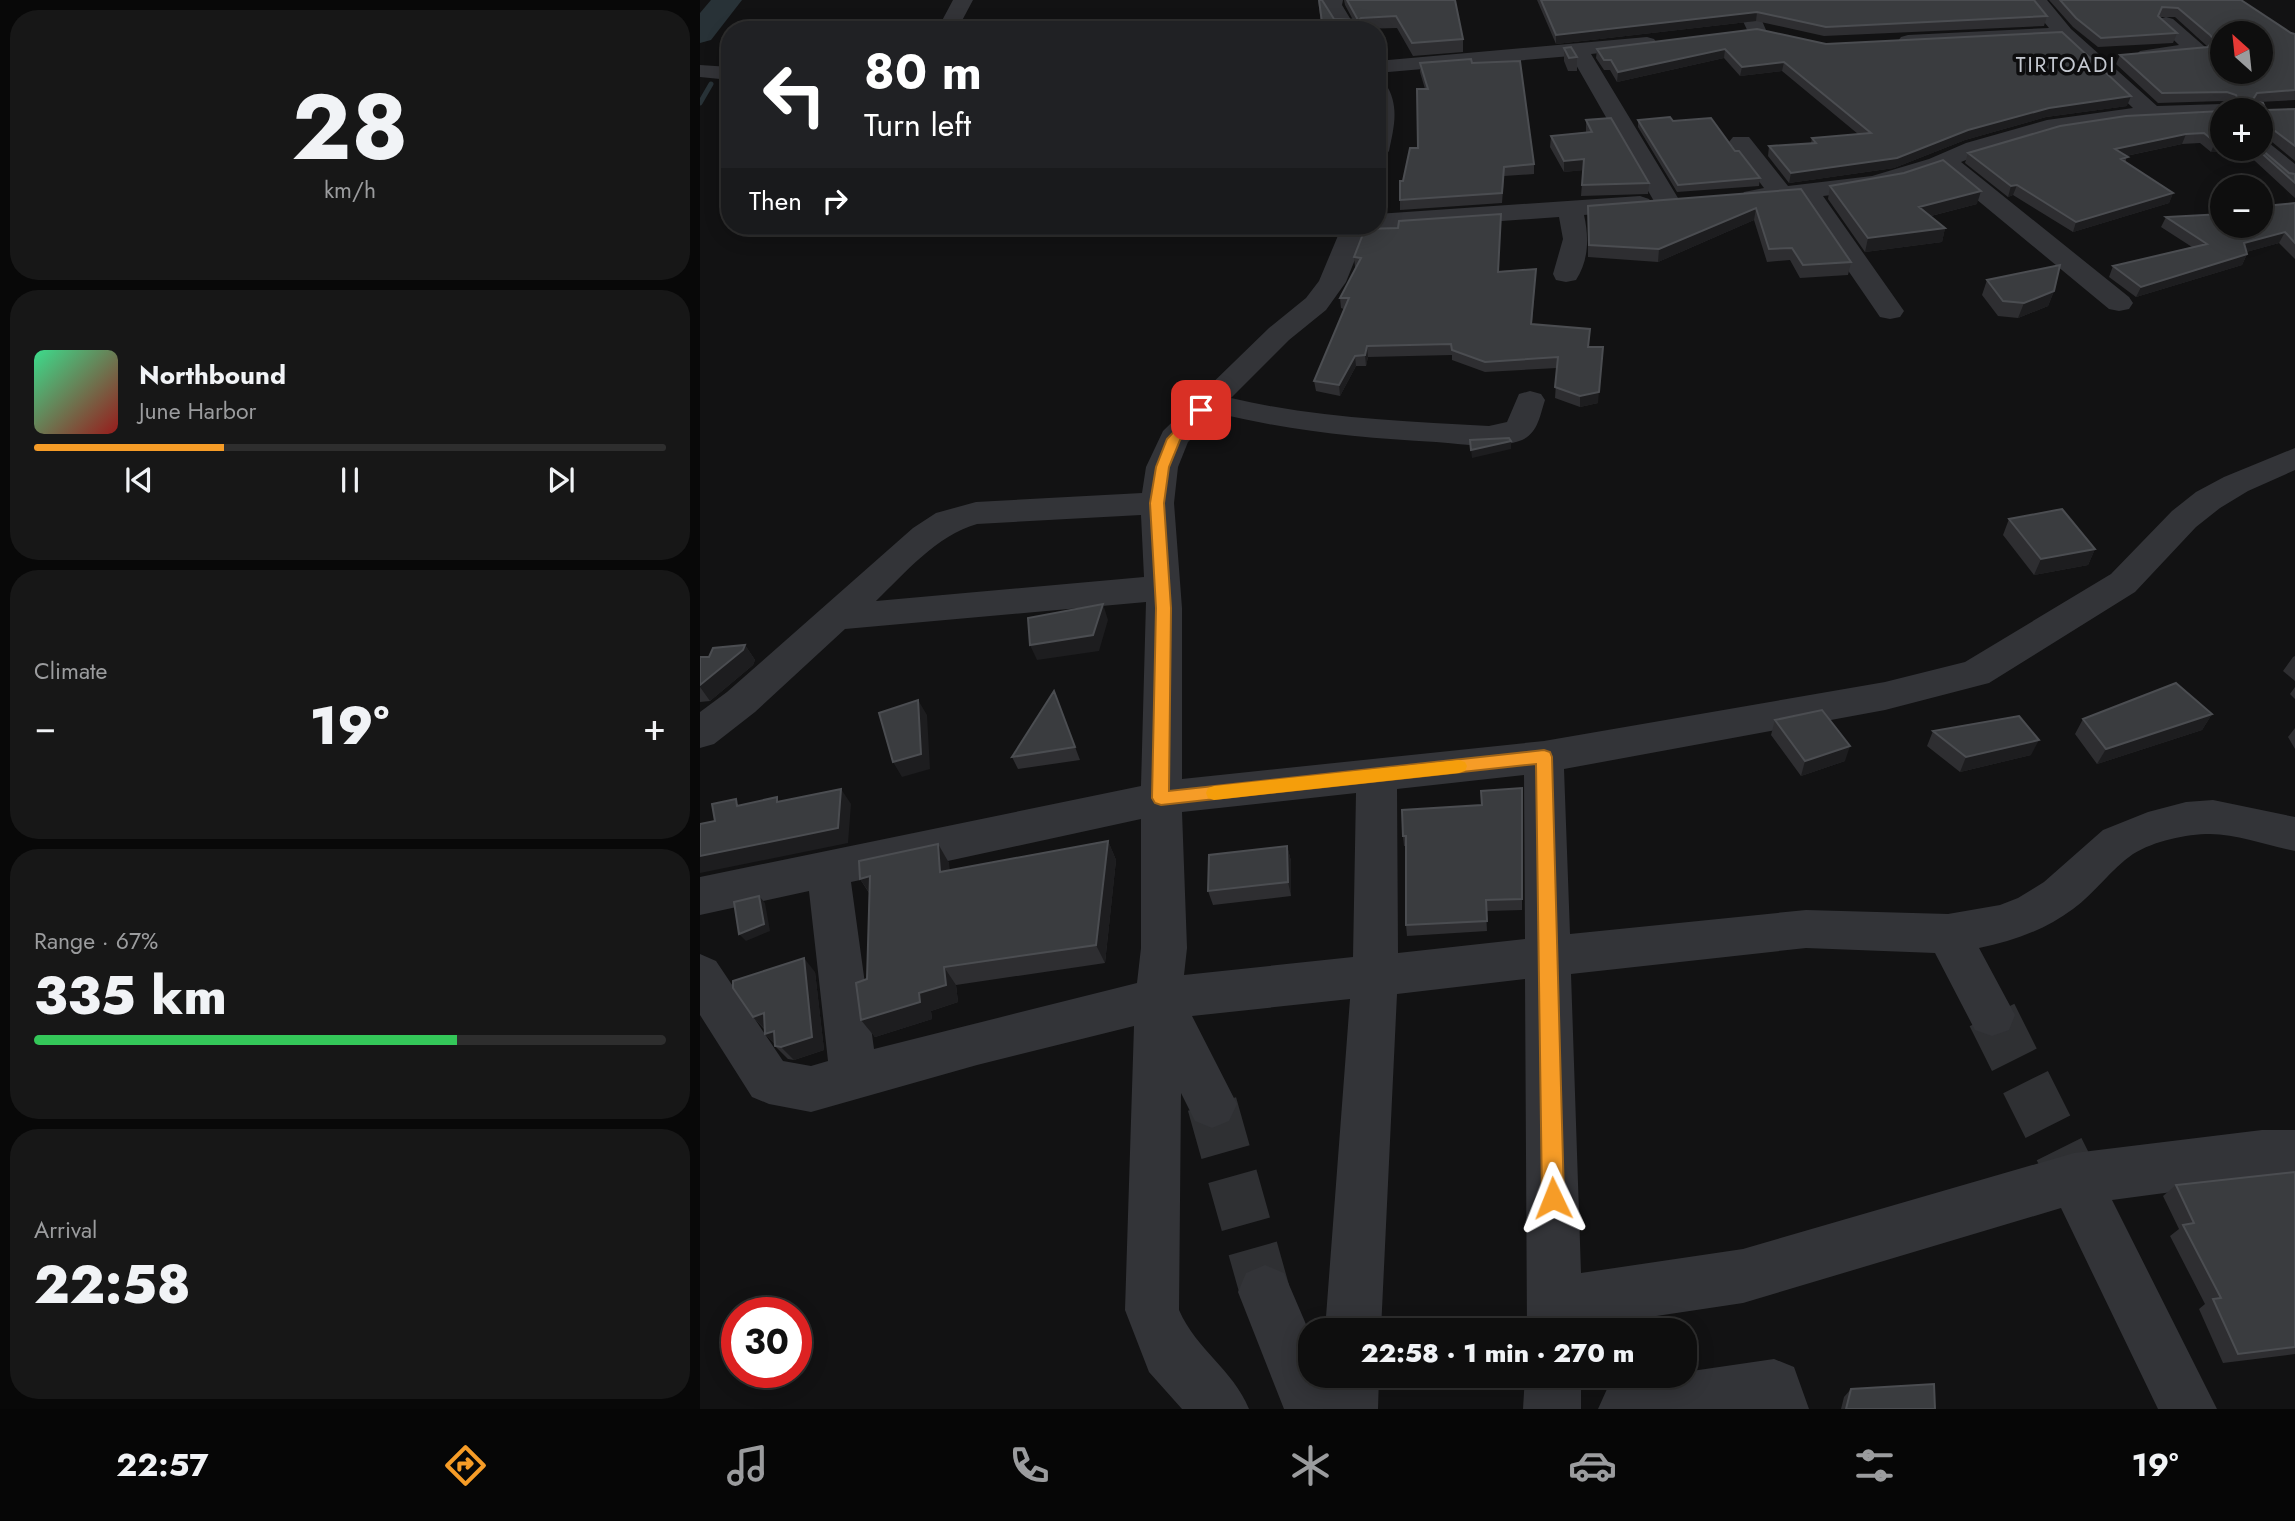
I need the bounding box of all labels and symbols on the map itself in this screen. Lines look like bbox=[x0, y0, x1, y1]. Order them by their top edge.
north arrow bbox=[2210, 21, 2273, 84]
district label: TIRTOADI bbox=[2016, 50, 2116, 80]
pin bbox=[1171, 380, 1231, 440]
position arrow bbox=[1516, 1161, 1590, 1235]
speed limit sign: 30 bbox=[721, 1297, 812, 1388]

